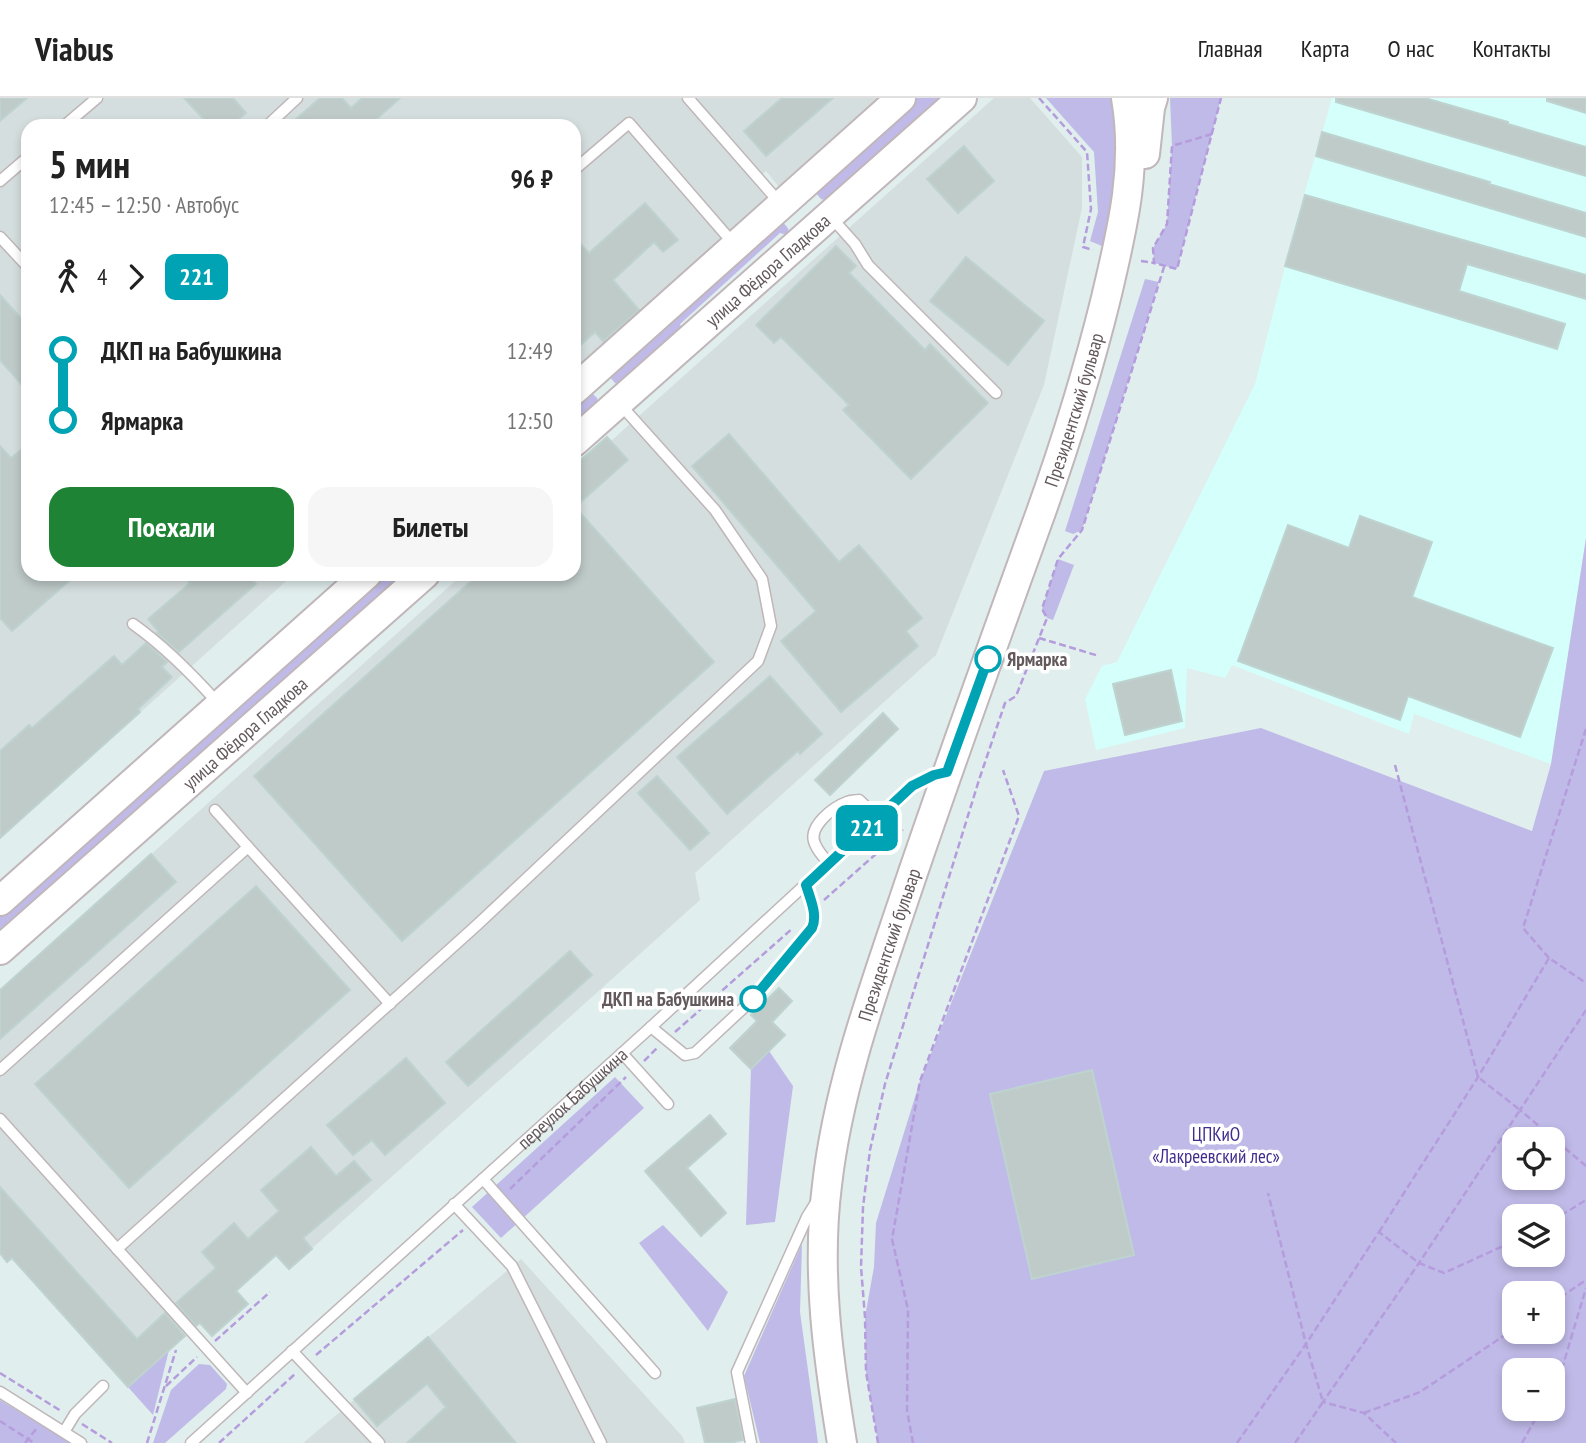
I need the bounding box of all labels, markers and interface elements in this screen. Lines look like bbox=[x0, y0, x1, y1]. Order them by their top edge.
text: Viabus bbox=[35, 27, 114, 70]
text: Главная bbox=[1198, 33, 1263, 64]
text: Карта bbox=[1301, 33, 1350, 64]
text: О нас bbox=[1388, 33, 1434, 64]
text: Контакты bbox=[1472, 33, 1551, 64]
text: 5 мин bbox=[49, 139, 130, 188]
text: 96 ₽ bbox=[510, 162, 553, 195]
text: 12:45 – 12:50 · Автобус bbox=[49, 190, 239, 219]
street label: улица Фёдора Гладкова bbox=[700, 209, 835, 332]
icon: walk bbox=[49, 258, 87, 296]
icon: forward bbox=[117, 258, 155, 296]
text: 221 bbox=[179, 261, 214, 292]
text: 4 bbox=[97, 262, 107, 291]
street label: Президентский бульвар bbox=[1039, 330, 1108, 490]
text: ДКП на Бабушкина bbox=[101, 334, 282, 367]
text: 12:49 bbox=[507, 336, 553, 365]
text: Ярмарка bbox=[101, 404, 183, 437]
text: 12:50 bbox=[507, 406, 553, 435]
button: Поехали bbox=[49, 487, 294, 567]
button: Билеты bbox=[308, 487, 553, 567]
marker: Ярмарка bbox=[975, 646, 1001, 672]
place label: Ярмарка bbox=[1007, 647, 1067, 671]
street label: улица Фёдора Гладкова bbox=[178, 672, 312, 795]
line badge: 221 bbox=[827, 805, 907, 851]
text: 221 bbox=[850, 812, 884, 843]
street label: Президентский бульвар bbox=[852, 865, 926, 1024]
marker: ДКП на Бабушкина bbox=[740, 986, 766, 1012]
place label: ДКП на Бабушкина bbox=[602, 987, 734, 1011]
street label: переулок Бабушкина bbox=[512, 1042, 632, 1154]
park label: ЦПКиО «Лакреевский лес» bbox=[1152, 1122, 1280, 1168]
map controls bbox=[1502, 1127, 1565, 1421]
button: locate bbox=[1502, 1127, 1565, 1190]
button: layers bbox=[1502, 1204, 1565, 1267]
button: + bbox=[1502, 1281, 1565, 1344]
button: − bbox=[1502, 1358, 1565, 1421]

